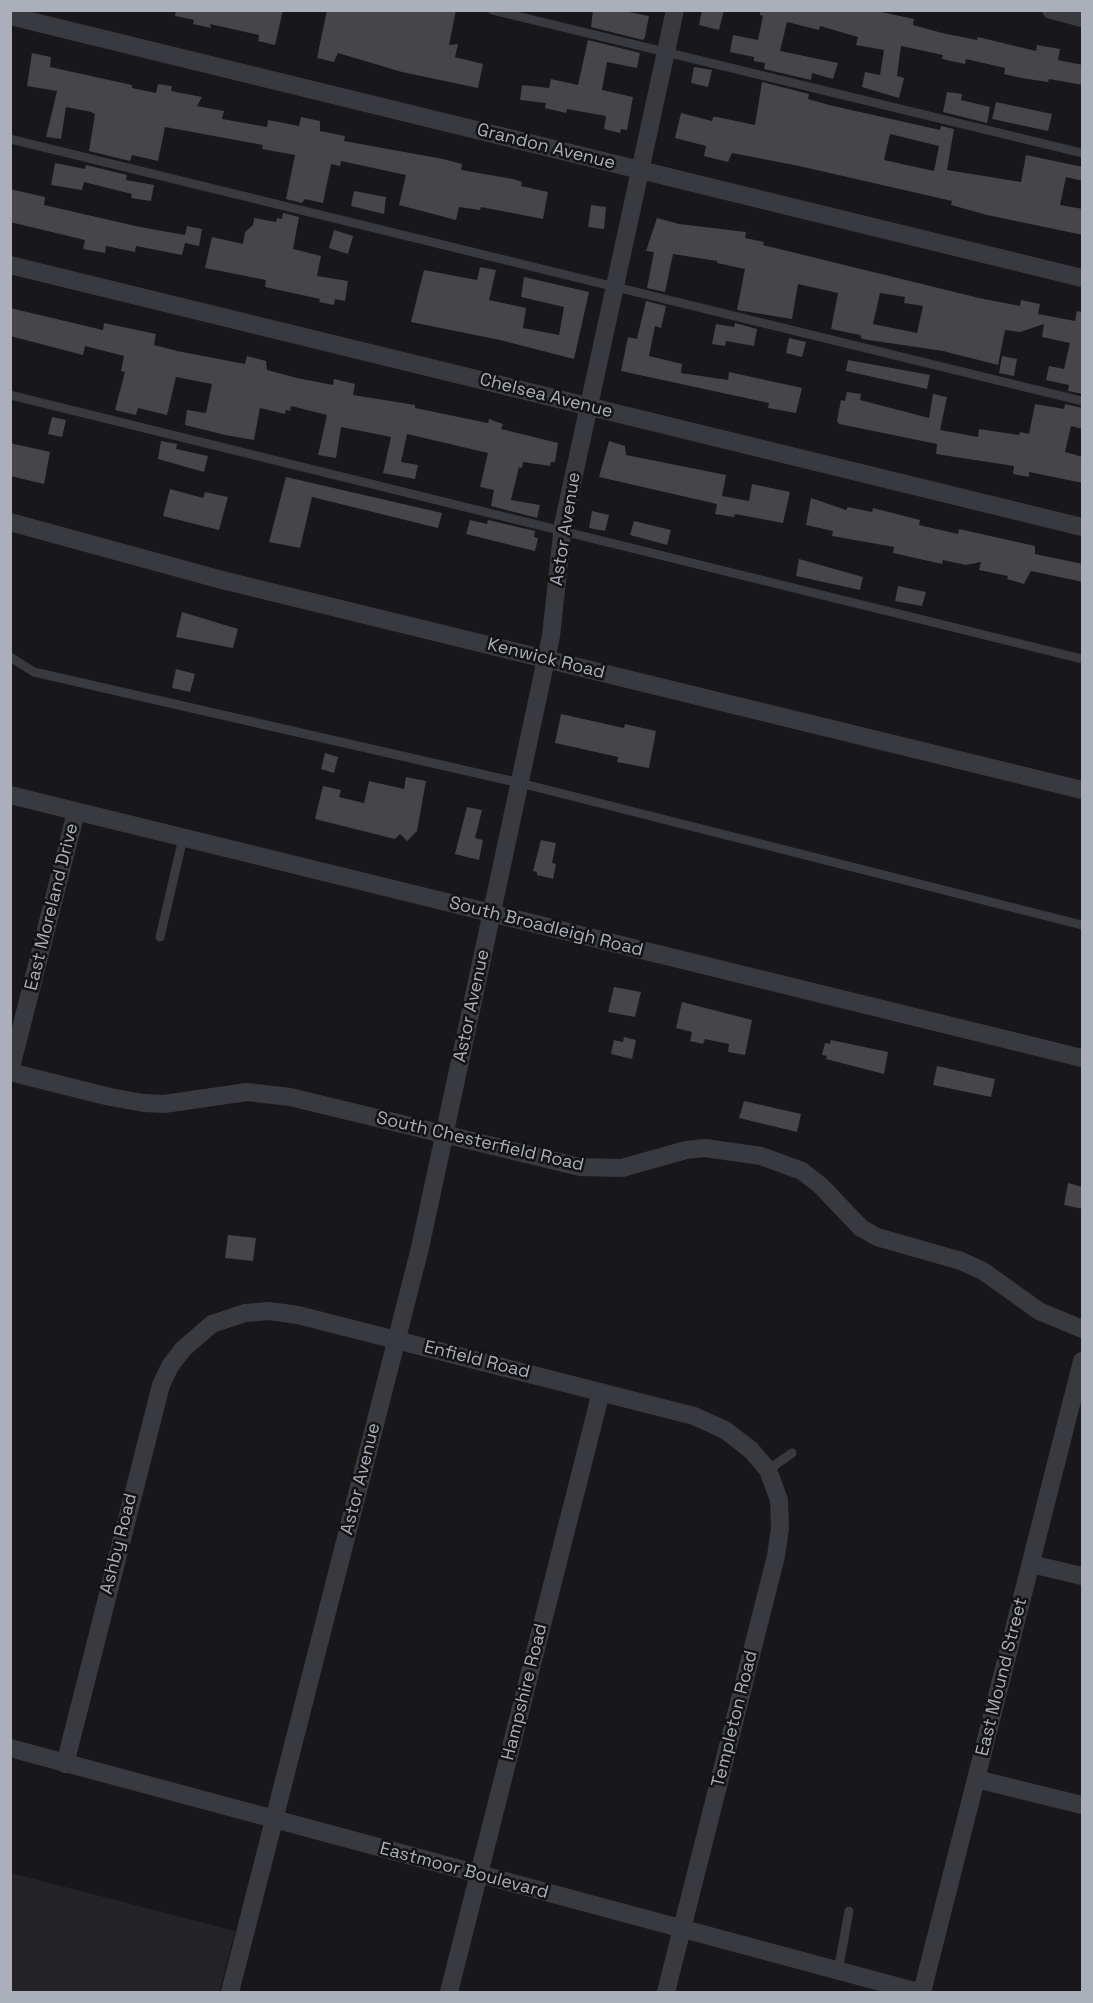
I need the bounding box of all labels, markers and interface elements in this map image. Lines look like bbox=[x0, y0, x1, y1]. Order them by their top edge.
street label: Grandon Avenue bbox=[475, 119, 617, 175]
street label: Chelsea Avenue bbox=[477, 369, 615, 423]
street label: Astor Avenue bbox=[546, 471, 586, 587]
street label: Kenwick Road bbox=[485, 634, 607, 684]
street label: East Moreland Drive bbox=[21, 821, 83, 993]
street label: South Broadleigh Road bbox=[447, 892, 645, 962]
street label: Astor Avenue bbox=[450, 948, 494, 1064]
street label: South Chesterfield Road bbox=[374, 1108, 586, 1176]
street label: Enfield Road bbox=[422, 1336, 532, 1384]
street label: Astor Avenue bbox=[337, 1421, 385, 1537]
street label: Ashby Road bbox=[96, 1491, 142, 1597]
street label: East Mound Street bbox=[972, 1596, 1032, 1758]
street label: Hampshire Road bbox=[498, 1621, 552, 1763]
street label: Templeton Road bbox=[708, 1648, 762, 1790]
street label: Eastmoor Boulevard bbox=[377, 1838, 551, 1904]

